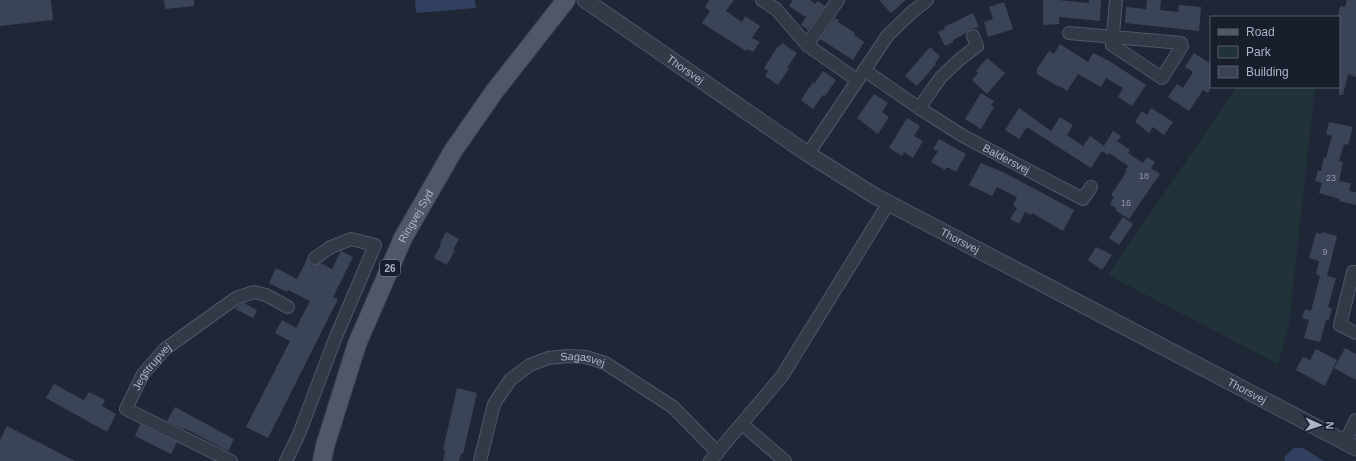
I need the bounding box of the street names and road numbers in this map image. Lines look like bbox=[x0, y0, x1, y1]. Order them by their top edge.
street label: Thorsvej bbox=[665, 52, 706, 86]
street label: Baldersvej bbox=[981, 142, 1032, 176]
street label: Ringvej Syd bbox=[396, 188, 435, 244]
street label: Thorsvej bbox=[938, 225, 981, 256]
road number: 26 bbox=[380, 260, 400, 276]
street label: Jegstrupvej bbox=[130, 341, 173, 392]
street label: Sagasvej bbox=[560, 350, 607, 369]
street label: Thorsvej bbox=[1225, 376, 1268, 406]

